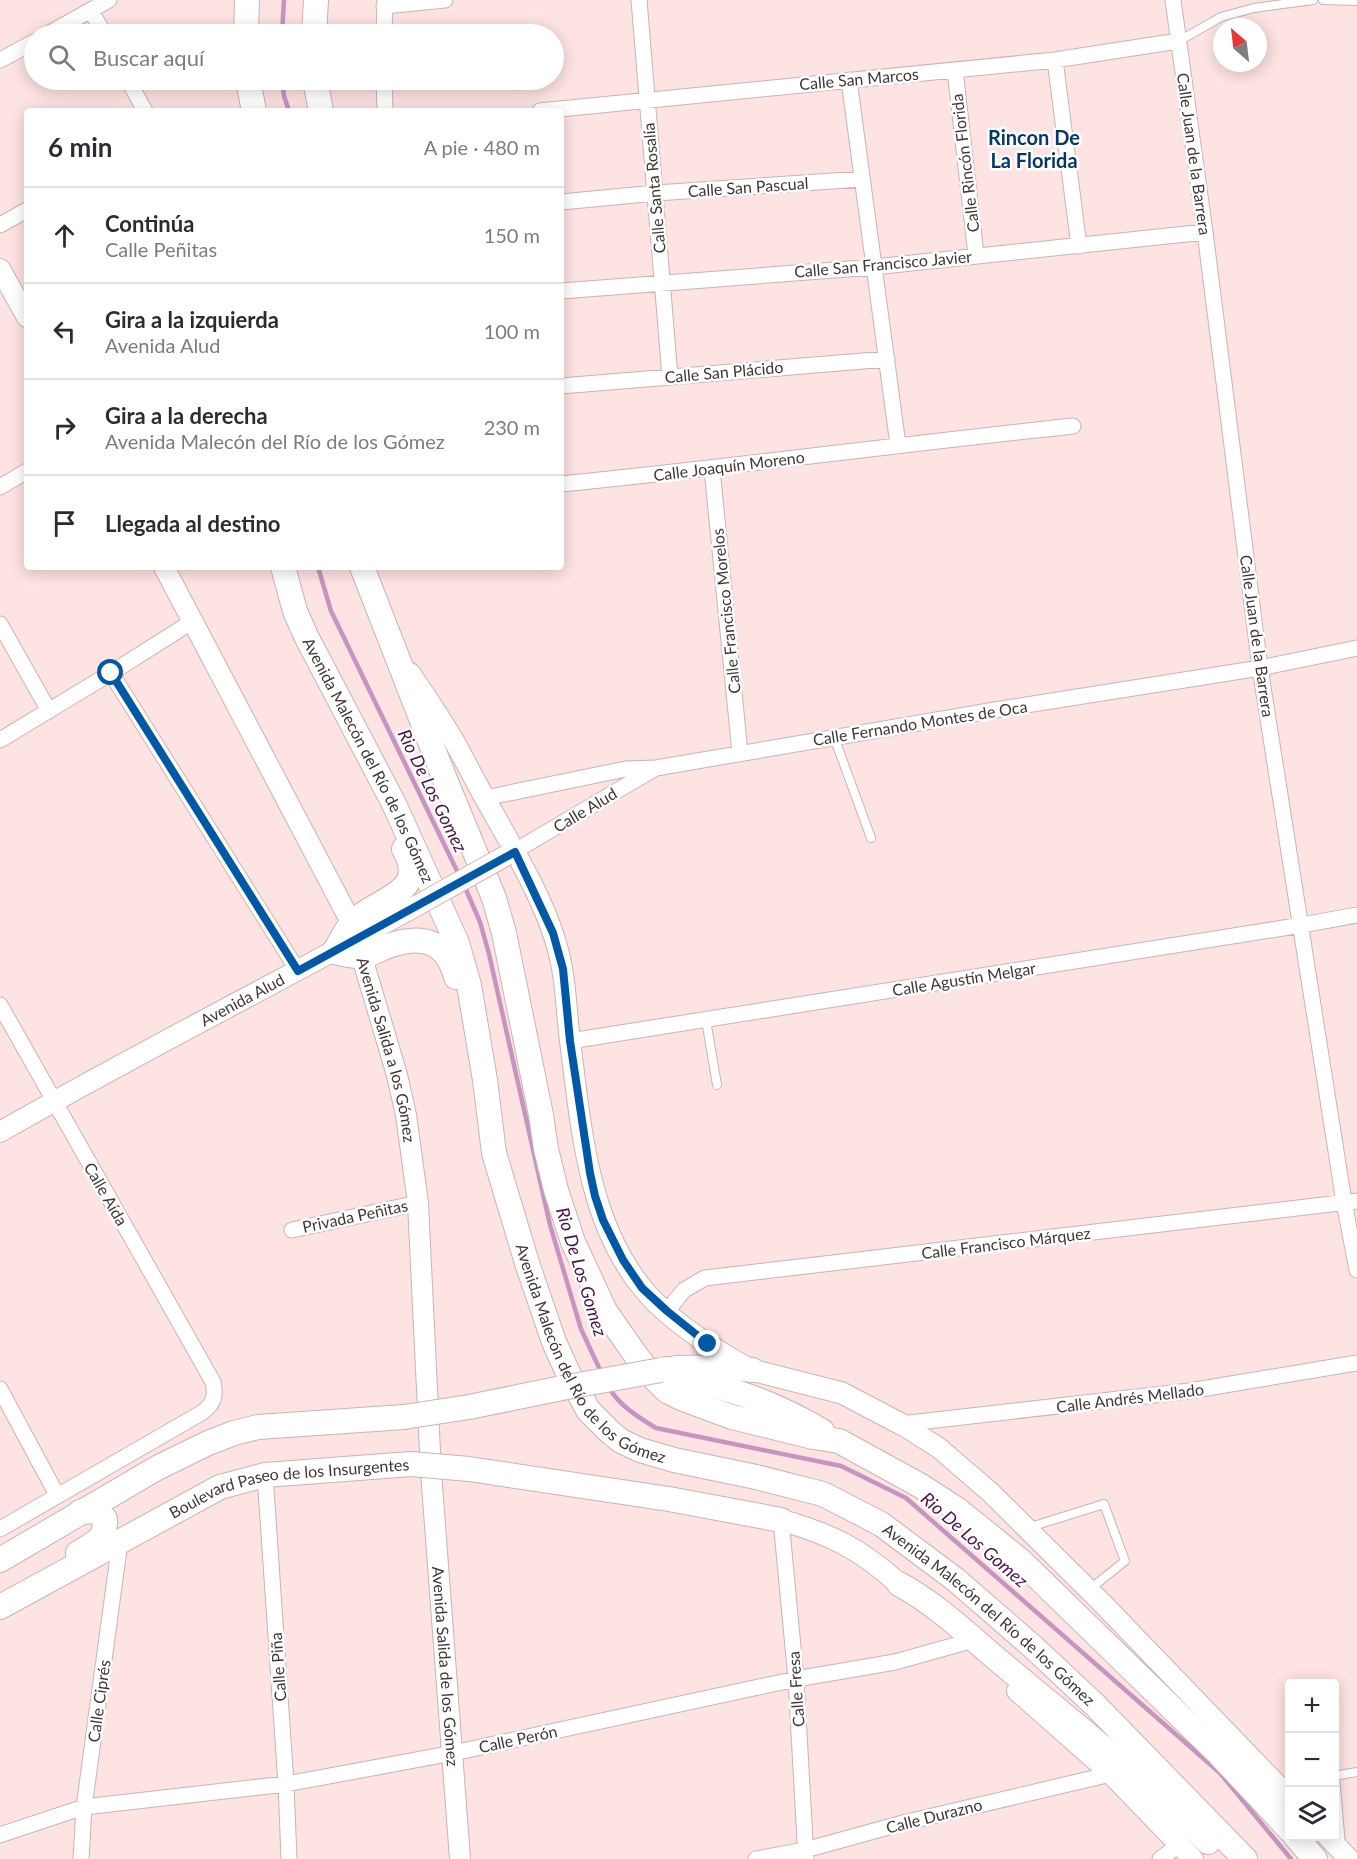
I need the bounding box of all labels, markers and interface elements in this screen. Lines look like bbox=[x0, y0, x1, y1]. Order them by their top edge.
north arrow bbox=[1213, 18, 1267, 72]
search box bbox=[24, 24, 564, 90]
icon: search bbox=[45, 41, 78, 74]
text: Buscar aquí bbox=[93, 44, 204, 71]
street label: Calle San Marcos bbox=[798, 64, 920, 93]
street label: Calle Juan de la Barrera bbox=[1174, 72, 1215, 236]
street label: Calle Rincón Florida bbox=[947, 93, 982, 233]
street label: Calle Santa Rosalía bbox=[638, 122, 669, 254]
district label: Rincon De La Florida bbox=[988, 125, 1080, 172]
text: 6 min bbox=[48, 131, 112, 163]
text: A pie · 480 m bbox=[424, 135, 540, 159]
street label: Calle San Pascual bbox=[687, 173, 809, 200]
text: Continúa bbox=[105, 210, 194, 237]
icon: ahead bbox=[48, 219, 81, 252]
text: 150 m bbox=[484, 223, 540, 247]
text: Calle Peñitas bbox=[105, 237, 217, 261]
street label: Calle San Francisco Javier bbox=[793, 246, 973, 281]
text: Gira a la izquierda bbox=[105, 306, 279, 333]
icon: left bbox=[48, 315, 81, 348]
text: 100 m bbox=[484, 319, 540, 343]
text: Avenida Alud bbox=[105, 333, 220, 357]
street label: Calle San Plácido bbox=[664, 357, 784, 386]
text: Gira a la derecha bbox=[105, 402, 268, 429]
icon: right bbox=[48, 411, 81, 444]
text: 230 m bbox=[484, 415, 540, 439]
text: Avenida Malecón del Río de los Gómez bbox=[105, 429, 445, 453]
street label: Calle Joaquín Moreno bbox=[652, 447, 806, 484]
icon: arrive bbox=[48, 507, 81, 540]
text: Llegada al destino bbox=[105, 510, 281, 537]
street label: Calle Francisco Morelos bbox=[707, 527, 744, 695]
street label: Calle Juan de la Barrera bbox=[1237, 554, 1278, 718]
street label: Avenida Malecón del Río de los Gómez bbox=[299, 634, 438, 886]
route start bbox=[97, 659, 123, 685]
street label: Calle Fernando Montes de Oca bbox=[811, 696, 1028, 749]
water label: Rio De Los Gomez bbox=[394, 725, 472, 856]
street label: Calle Alud bbox=[550, 783, 620, 836]
street label: Avenida Salida a los Gómez bbox=[353, 955, 420, 1144]
street label: Calle Agustín Melgar bbox=[891, 958, 1037, 999]
street label: Avenida Alud bbox=[197, 969, 287, 1029]
street label: Calle Aída bbox=[81, 1159, 132, 1229]
street label: Privada Peñitas bbox=[300, 1195, 409, 1236]
water label: Rio De Los Gomez bbox=[552, 1204, 612, 1339]
street label: Calle Francisco Márquez bbox=[920, 1223, 1092, 1262]
street label: Avenida Malecón del Río de los Gómez bbox=[513, 1241, 668, 1466]
route end bbox=[694, 1330, 720, 1356]
street label: Calle Andrés Mellado bbox=[1055, 1379, 1205, 1416]
street label: Boulevard Paseo de los Insurgentes bbox=[166, 1454, 410, 1522]
water label: Rio De Los Gomez bbox=[917, 1487, 1033, 1592]
street label: Avenida Malecón del Río de los Gómez bbox=[879, 1519, 1099, 1709]
street label: Avenida Salida de los Gómez bbox=[429, 1565, 463, 1767]
street label: Calle Piña bbox=[266, 1632, 289, 1702]
street label: Calle Fresa bbox=[783, 1651, 808, 1728]
street label: Calle Ciprés bbox=[83, 1658, 114, 1743]
map controls bbox=[1285, 1679, 1339, 1841]
button: + bbox=[1285, 1679, 1339, 1733]
street label: Calle Perón bbox=[477, 1721, 559, 1756]
button: − bbox=[1285, 1733, 1339, 1787]
button: layers bbox=[1285, 1787, 1339, 1841]
street label: Calle Durazno bbox=[884, 1794, 984, 1837]

